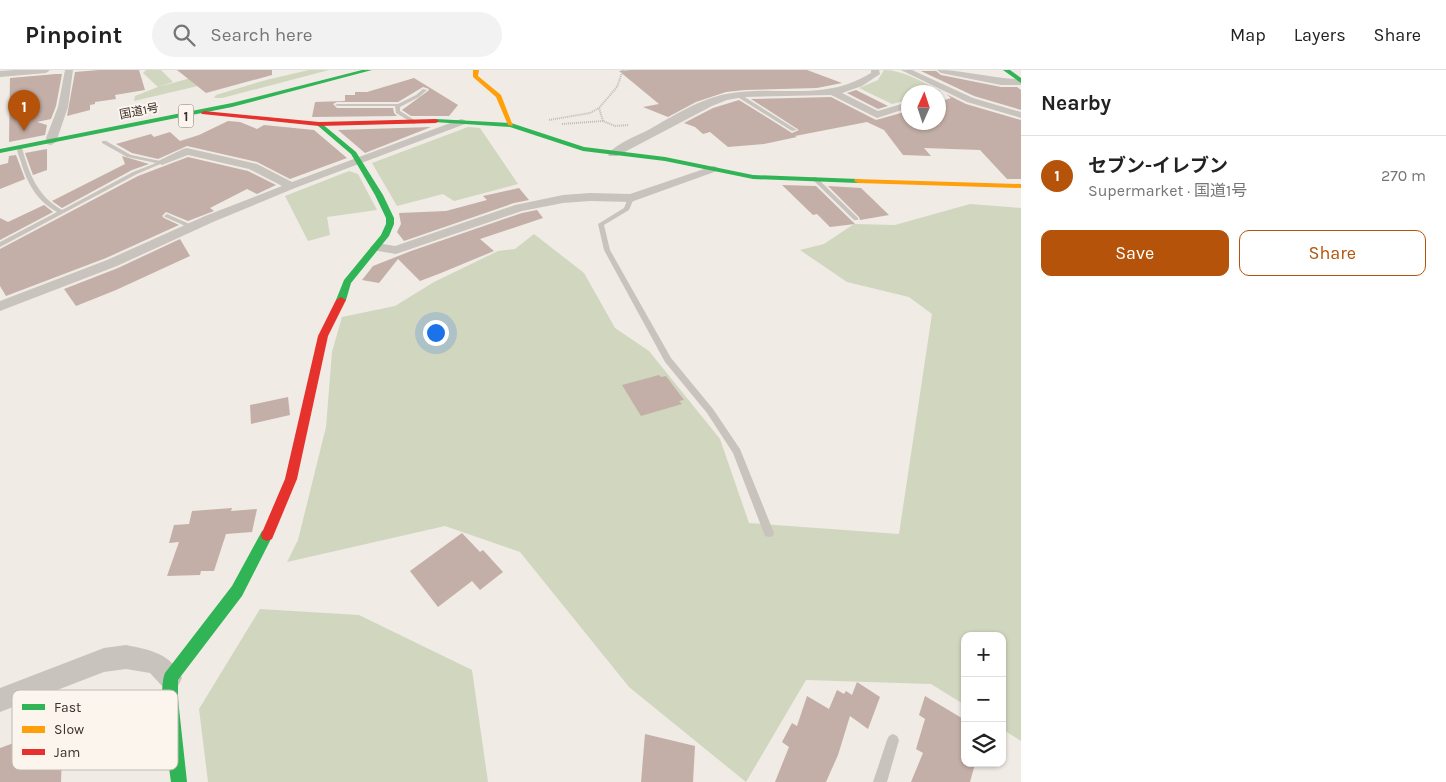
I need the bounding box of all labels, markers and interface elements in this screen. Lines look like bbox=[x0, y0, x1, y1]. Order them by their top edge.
search box bbox=[152, 12, 502, 57]
text: Pinpoint bbox=[25, 21, 122, 49]
icon: search bbox=[170, 21, 198, 49]
text: Search here bbox=[210, 24, 312, 46]
text: Map bbox=[1230, 24, 1266, 46]
text: Layers bbox=[1294, 24, 1346, 46]
text: Share bbox=[1374, 24, 1421, 46]
north arrow bbox=[901, 85, 946, 130]
pin: 1 bbox=[8, 90, 40, 131]
text: Nearby bbox=[1041, 91, 1111, 115]
street label: 国道1号 bbox=[118, 100, 160, 122]
road number: 1 bbox=[178, 104, 194, 128]
text: セブン-イレブン bbox=[1088, 155, 1228, 177]
text: 1 bbox=[1054, 166, 1060, 185]
text: 270 m bbox=[1381, 166, 1426, 185]
text: Supermarket · 国道1号 bbox=[1088, 181, 1247, 200]
button: Save bbox=[1041, 230, 1229, 276]
button: Share bbox=[1239, 230, 1426, 276]
your location bbox=[423, 320, 449, 346]
map controls bbox=[961, 632, 1006, 767]
button: + bbox=[961, 632, 1006, 677]
button: − bbox=[961, 677, 1006, 722]
legend bbox=[12, 690, 178, 770]
text: Fast bbox=[54, 699, 81, 716]
text: Slow bbox=[54, 721, 84, 738]
button: layers bbox=[961, 722, 1006, 767]
text: Jam bbox=[54, 744, 80, 761]

